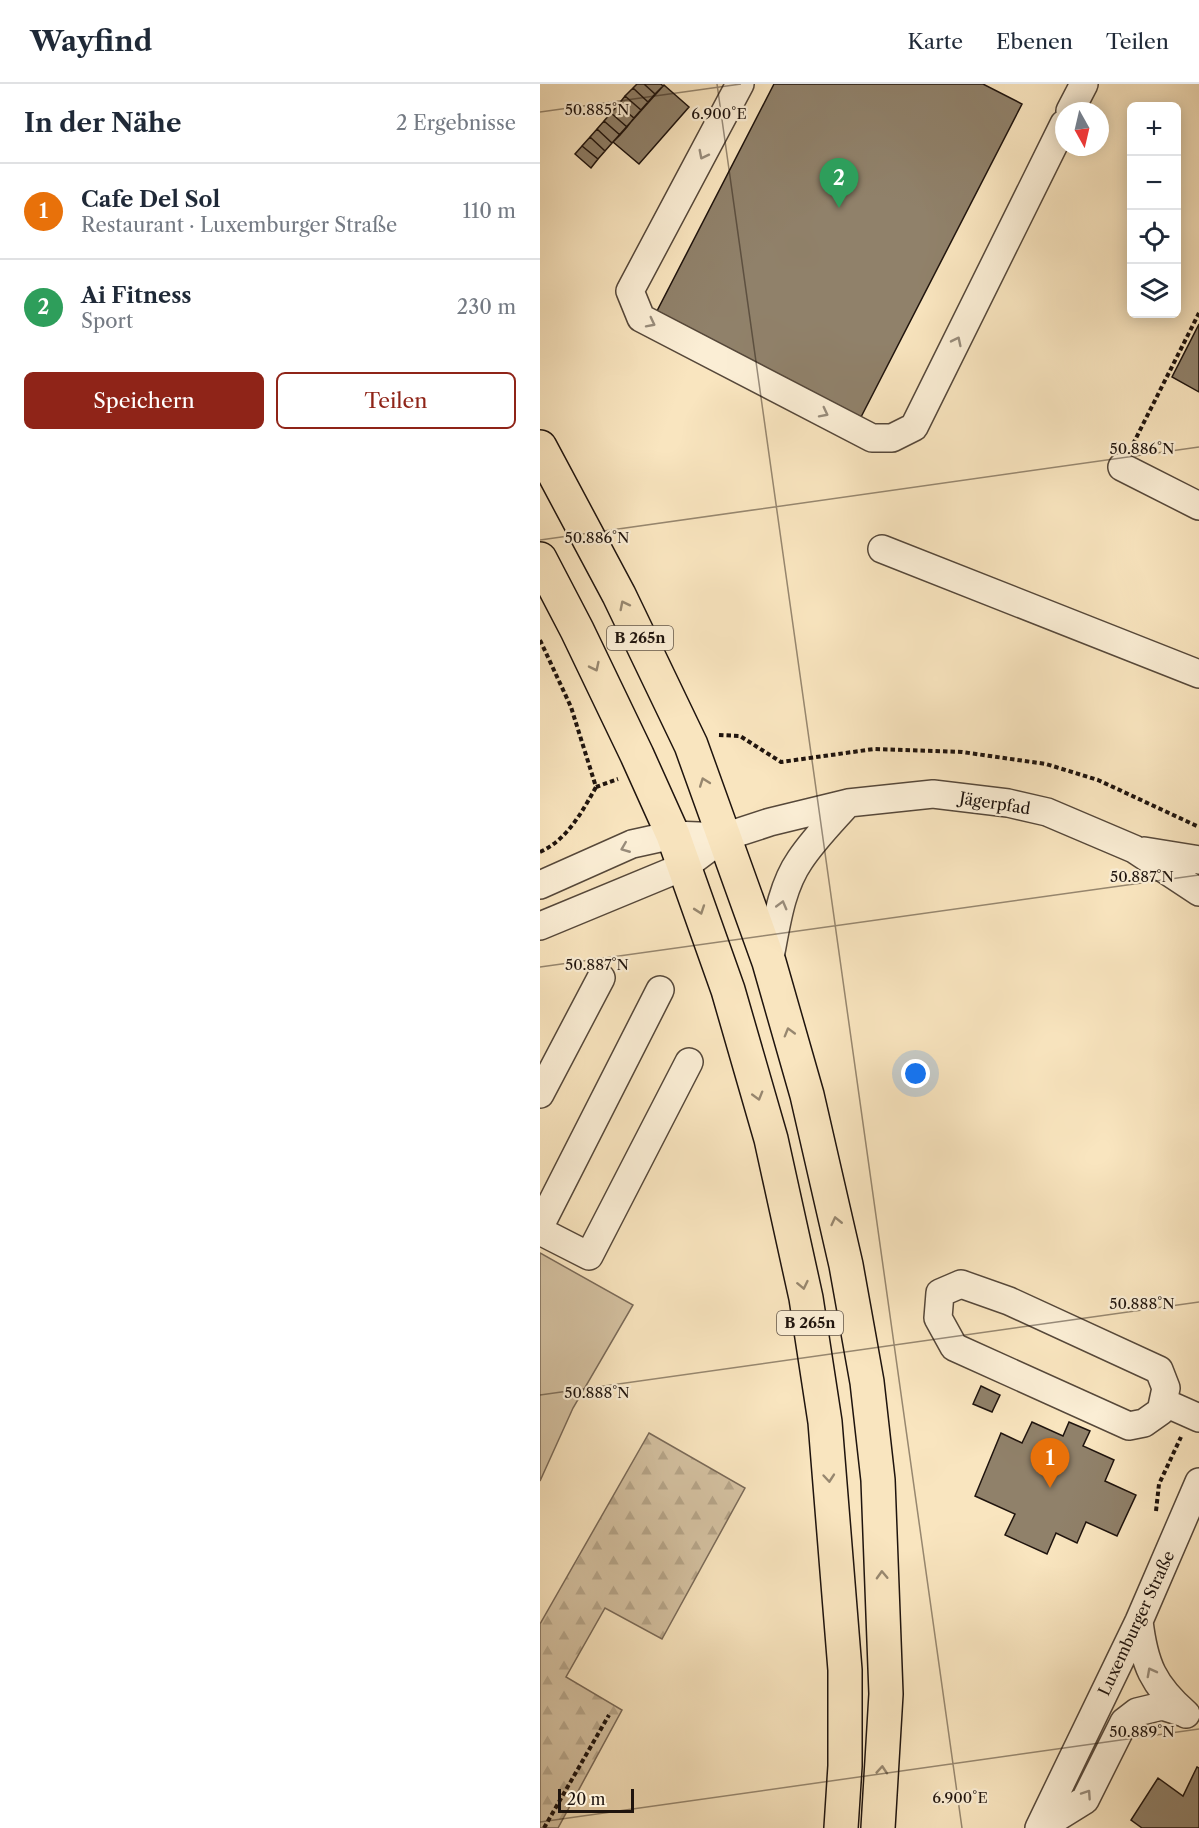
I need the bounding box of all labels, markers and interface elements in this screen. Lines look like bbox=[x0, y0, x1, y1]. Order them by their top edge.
text: Wayfind bbox=[30, 24, 152, 58]
text: Karte bbox=[908, 29, 963, 54]
text: Ebenen bbox=[996, 29, 1073, 54]
text: Teilen bbox=[1106, 29, 1169, 54]
text: 50.885°N bbox=[565, 100, 629, 119]
north arrow bbox=[1055, 102, 1109, 156]
map controls bbox=[1127, 102, 1181, 318]
button: + bbox=[1127, 102, 1181, 156]
text: 6.900°E bbox=[691, 104, 747, 123]
text: In der Nähe bbox=[24, 107, 181, 139]
text: 2 Ergebnisse bbox=[396, 111, 516, 135]
one-way arrow bbox=[699, 148, 710, 159]
button: − bbox=[1127, 156, 1181, 210]
pin: 2 bbox=[820, 158, 858, 208]
text: Cafe Del Sol bbox=[81, 186, 220, 213]
text: 1 bbox=[39, 199, 48, 223]
text: 110 m bbox=[463, 199, 516, 223]
button: locate bbox=[1127, 210, 1181, 264]
text: Restaurant · Luxemburger Straße bbox=[81, 213, 397, 237]
button: layers bbox=[1127, 264, 1181, 318]
text: Ai Fitness bbox=[81, 282, 192, 309]
text: 2 bbox=[38, 295, 49, 319]
text: 230 m bbox=[457, 295, 516, 319]
text: Sport bbox=[81, 309, 133, 333]
one-way arrow bbox=[644, 316, 655, 327]
one-way arrow bbox=[949, 337, 961, 348]
button: Speichern bbox=[24, 372, 264, 429]
button: Teilen bbox=[276, 372, 516, 429]
one-way arrow bbox=[817, 406, 828, 417]
text: 50.886°N bbox=[1110, 439, 1174, 458]
text: 50.886°N bbox=[565, 528, 629, 547]
one-way arrow bbox=[619, 600, 631, 611]
road number: B 265n bbox=[607, 626, 673, 650]
one-way arrow bbox=[588, 661, 600, 672]
one-way arrow bbox=[699, 777, 712, 788]
street label: Jägerpfad bbox=[955, 787, 1032, 819]
one-way arrow bbox=[621, 841, 632, 853]
text: 50.887°N bbox=[1110, 867, 1174, 886]
one-way arrow bbox=[775, 900, 787, 911]
one-way arrow bbox=[692, 904, 705, 915]
text: 50.887°N bbox=[565, 955, 629, 974]
one-way arrow bbox=[784, 1027, 796, 1038]
your location bbox=[901, 1059, 930, 1088]
one-way arrow bbox=[751, 1090, 763, 1100]
one-way arrow bbox=[830, 1217, 843, 1227]
one-way arrow bbox=[796, 1280, 809, 1290]
text: 50.888°N bbox=[1109, 1294, 1175, 1313]
road number: B 265n bbox=[777, 1311, 843, 1335]
text: 50.888°N bbox=[564, 1383, 630, 1402]
pin: 1 bbox=[1030, 1438, 1070, 1488]
one-way arrow bbox=[822, 1474, 835, 1483]
street label: Luxemburger Straße bbox=[1094, 1547, 1178, 1699]
one-way arrow bbox=[875, 1570, 888, 1579]
one-way arrow bbox=[1147, 1667, 1158, 1678]
text: 50.889°N bbox=[1109, 1722, 1175, 1741]
one-way arrow bbox=[875, 1765, 888, 1774]
scale bar bbox=[558, 1786, 634, 1814]
text: 6.900°E bbox=[932, 1788, 988, 1807]
text: 20 m bbox=[567, 1789, 606, 1809]
one-way arrow bbox=[1079, 1790, 1090, 1801]

